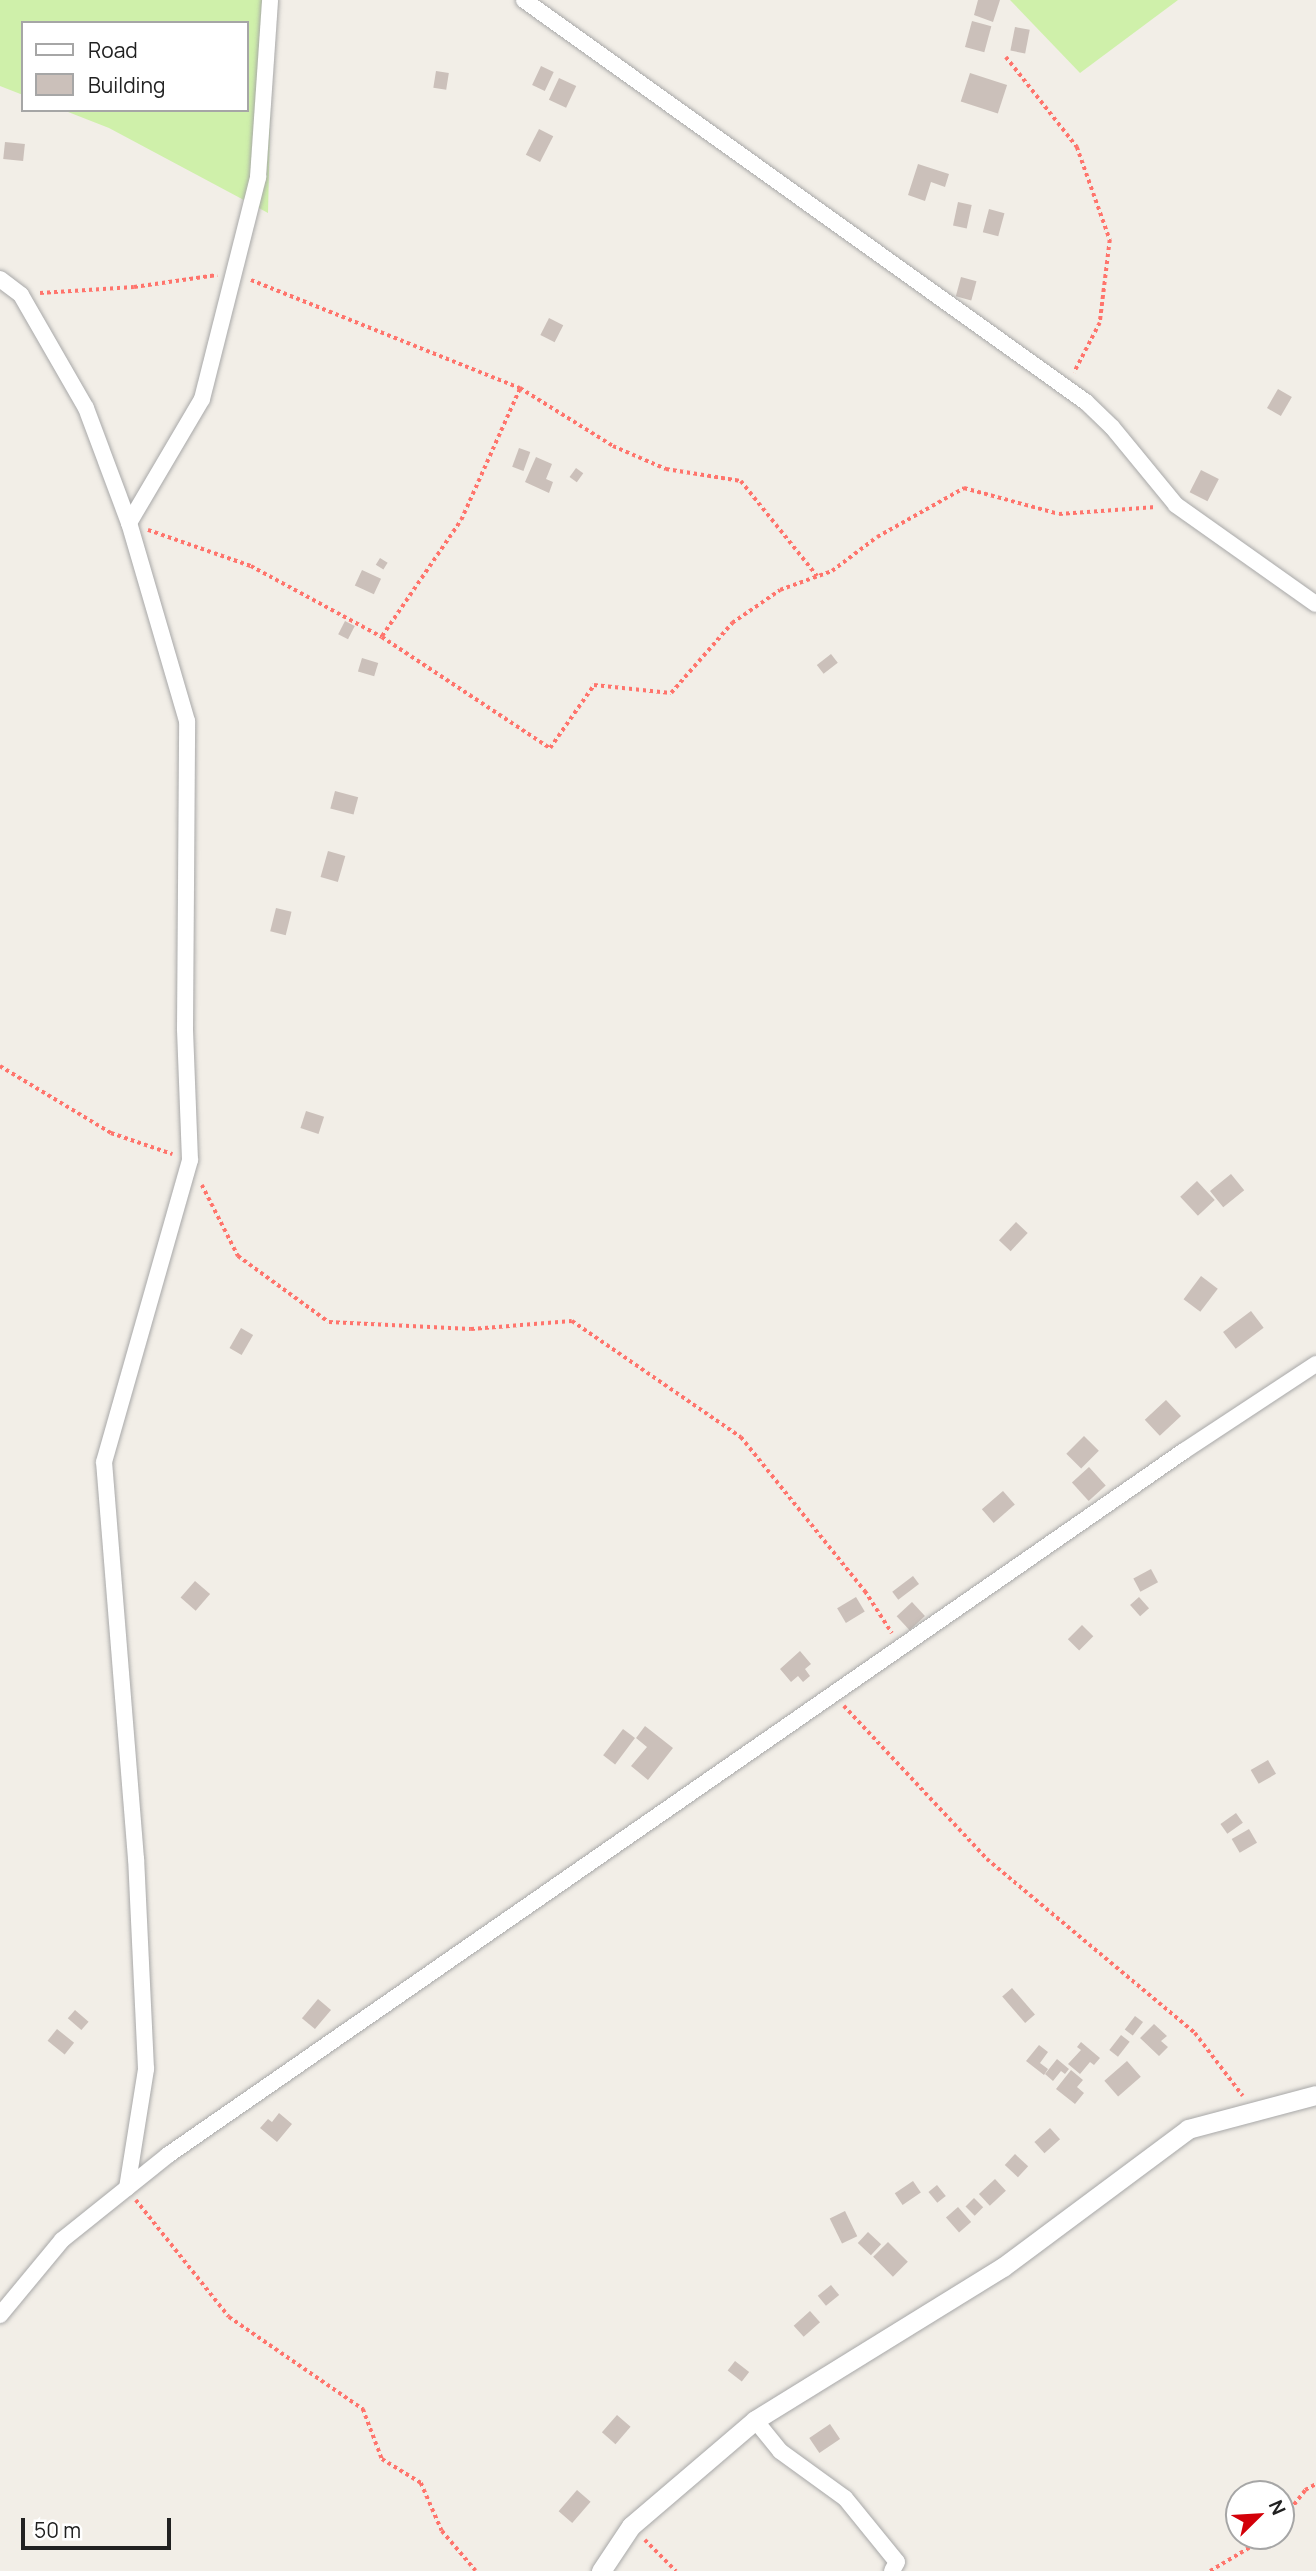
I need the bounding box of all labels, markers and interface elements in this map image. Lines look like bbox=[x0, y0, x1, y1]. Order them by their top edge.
legend bbox=[21, 21, 248, 112]
text: Road bbox=[88, 36, 138, 64]
text: Building bbox=[88, 71, 165, 99]
north arrow bbox=[1225, 2480, 1295, 2550]
text: N bbox=[1263, 2496, 1292, 2519]
scale bar bbox=[24, 2504, 175, 2548]
text: 50 m bbox=[34, 2516, 81, 2544]

